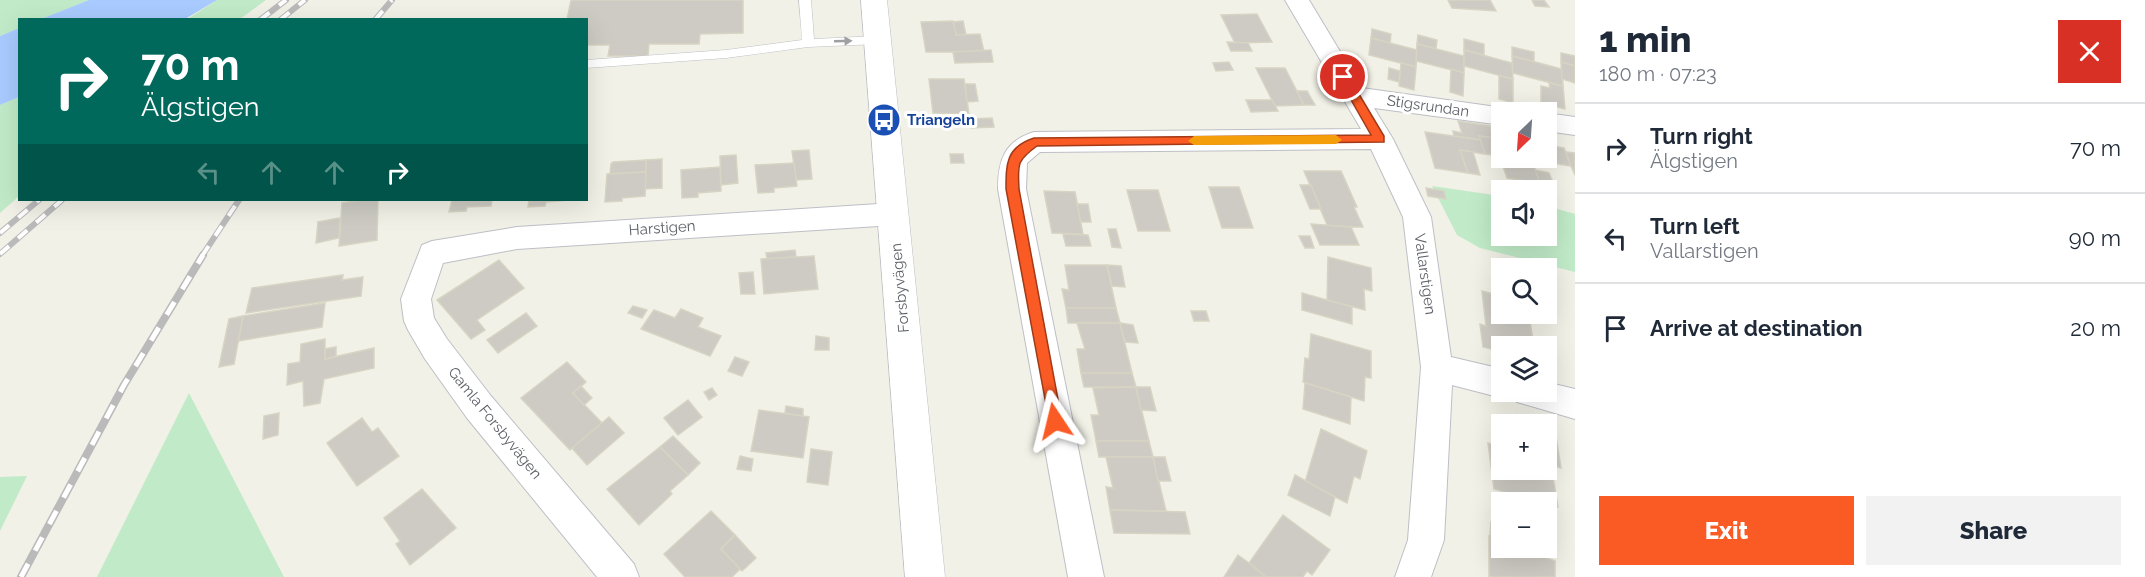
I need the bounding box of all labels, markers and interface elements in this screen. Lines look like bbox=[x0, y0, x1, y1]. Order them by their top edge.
text: 1 min bbox=[1599, 18, 1691, 60]
button: close bbox=[2058, 20, 2121, 83]
one-way arrow bbox=[833, 37, 852, 46]
text: 70 m bbox=[141, 41, 240, 90]
icon: right bbox=[42, 42, 120, 120]
pin bbox=[1317, 51, 1368, 102]
icon: arrive bbox=[1326, 60, 1359, 93]
text: 180 m · 07:23 bbox=[1599, 62, 1717, 86]
text: Älgstigen bbox=[141, 91, 260, 122]
street label: Stigsrundan bbox=[1386, 91, 1470, 121]
bus stop icon: Triangeln bbox=[866, 102, 902, 138]
north arrow bbox=[1491, 102, 1557, 168]
map controls bbox=[1491, 102, 1557, 558]
place label: Triangeln bbox=[907, 111, 975, 129]
text: Turn right bbox=[1650, 123, 1753, 149]
icon: right bbox=[1599, 132, 1632, 165]
text: 70 m bbox=[2070, 135, 2121, 161]
text: Älgstigen bbox=[1650, 149, 1738, 173]
icon: left bbox=[192, 156, 225, 189]
icon: ahead bbox=[255, 156, 288, 189]
icon: ahead bbox=[318, 156, 351, 189]
icon: right bbox=[381, 156, 414, 189]
button: sound bbox=[1491, 180, 1557, 246]
text: Turn left bbox=[1650, 213, 1740, 239]
street label: Harstigen bbox=[628, 217, 696, 239]
icon: left bbox=[1599, 222, 1632, 255]
text: 90 m bbox=[2069, 225, 2121, 251]
street label: Vallarstigen bbox=[1410, 232, 1440, 316]
text: Vallarstigen bbox=[1650, 239, 1759, 263]
street label: Forsbyvägen bbox=[887, 243, 913, 333]
button: search bbox=[1491, 258, 1557, 324]
icon: arrive bbox=[1599, 312, 1632, 345]
text: Arrive at destination bbox=[1650, 315, 1863, 341]
text: 20 m bbox=[2070, 315, 2121, 341]
button: layers bbox=[1491, 336, 1557, 402]
street label: Gamla Forsbyvägen bbox=[444, 364, 546, 482]
position arrow bbox=[1023, 389, 1087, 453]
button: + bbox=[1491, 414, 1557, 480]
button: − bbox=[1491, 492, 1557, 558]
button: Exit bbox=[1599, 496, 1854, 565]
button: Share bbox=[1866, 496, 2121, 565]

